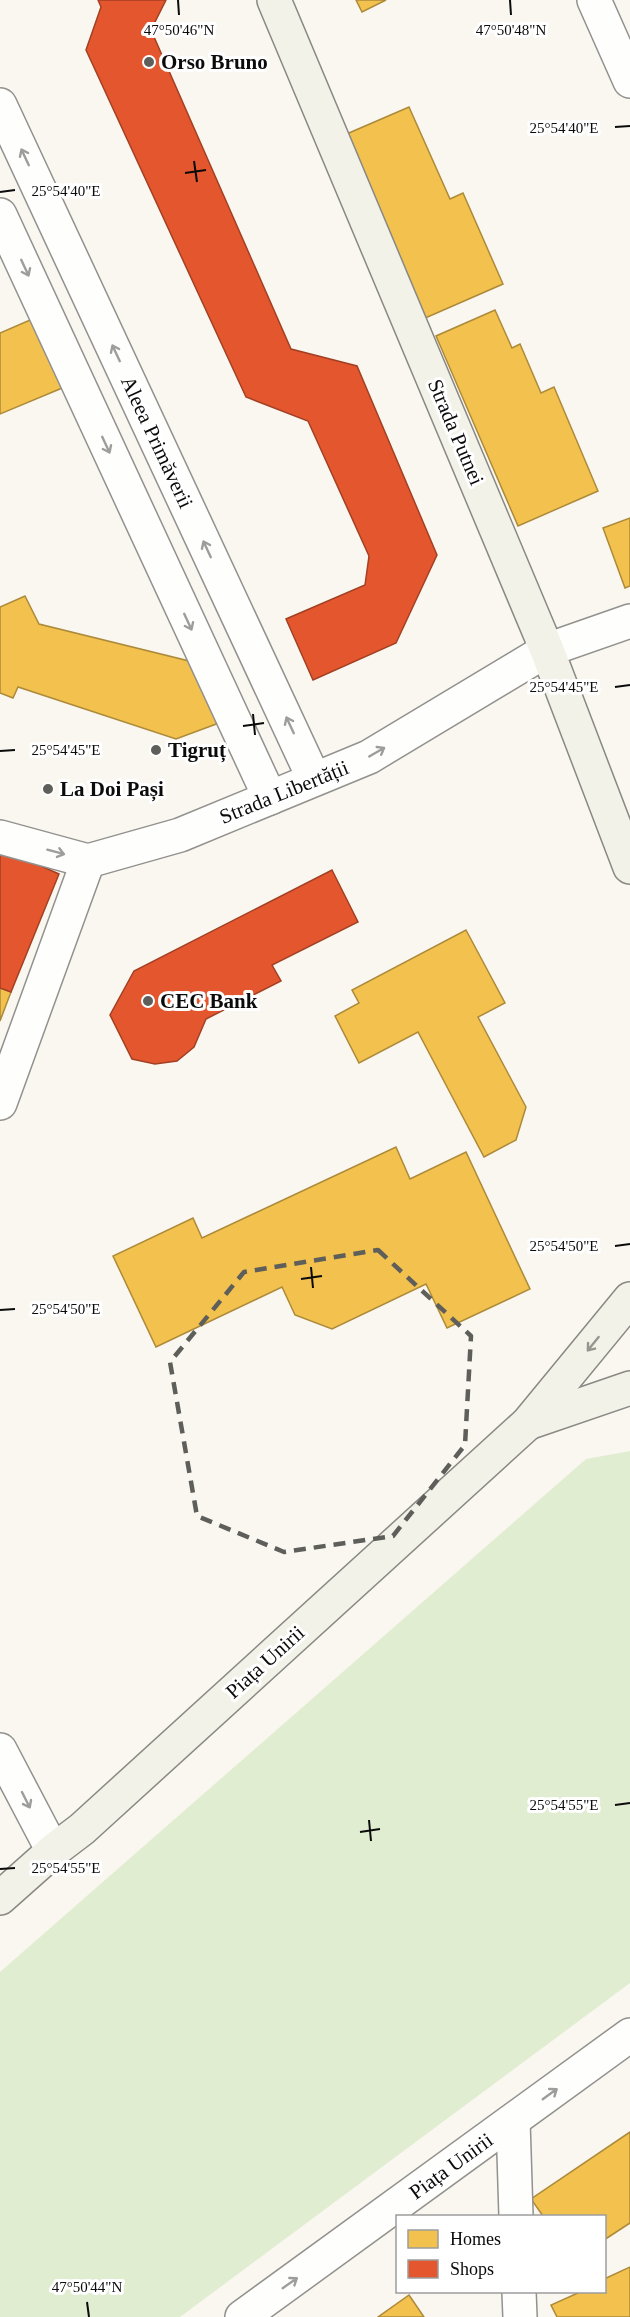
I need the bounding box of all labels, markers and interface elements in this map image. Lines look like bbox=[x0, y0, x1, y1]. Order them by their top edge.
text: 47°50'46"N bbox=[144, 22, 214, 38]
text: 47°50'48"N bbox=[476, 22, 546, 38]
place label: Orso Bruno bbox=[161, 50, 268, 74]
marker: Orso Bruno bbox=[142, 55, 156, 69]
text: 25°54'40"E bbox=[530, 120, 599, 136]
one-way arrow bbox=[18, 149, 30, 167]
text: 25°54'40"E bbox=[32, 183, 101, 199]
one-way arrow bbox=[19, 259, 31, 277]
one-way arrow bbox=[109, 345, 121, 363]
street label: Aleea Primăverii bbox=[116, 372, 198, 512]
street label: Strada Putnei bbox=[423, 375, 489, 489]
one-way arrow bbox=[101, 436, 113, 454]
one-way arrow bbox=[201, 540, 213, 558]
one-way arrow bbox=[183, 613, 195, 631]
text: 25°54'45"E bbox=[530, 679, 599, 695]
one-way arrow bbox=[283, 717, 295, 735]
place label: Tigruț bbox=[168, 738, 226, 763]
text: 25°54'45"E bbox=[32, 742, 101, 758]
marker: Tigruț bbox=[149, 743, 163, 757]
one-way arrow bbox=[368, 746, 385, 758]
street label: Strada Libertății bbox=[216, 755, 352, 829]
place label: La Doi Pași bbox=[60, 777, 164, 802]
marker: La Doi Pași bbox=[41, 782, 55, 796]
one-way arrow bbox=[47, 847, 66, 858]
place label: CEC Bank bbox=[160, 989, 258, 1013]
marker: CEC Bank bbox=[141, 994, 155, 1008]
text: 25°54'50"E bbox=[530, 1238, 599, 1254]
text: 25°54'50"E bbox=[32, 1301, 101, 1317]
one-way arrow bbox=[586, 1336, 600, 1351]
street label: Piața Unirii bbox=[221, 1620, 309, 1704]
one-way arrow bbox=[21, 1791, 33, 1809]
text: 25°54'55"E bbox=[530, 1797, 599, 1813]
text: 25°54'55"E bbox=[32, 1860, 101, 1876]
one-way arrow bbox=[541, 2088, 557, 2100]
street label: Piața Unirii bbox=[405, 2128, 498, 2204]
legend bbox=[396, 2215, 606, 2293]
text: Homes bbox=[450, 2229, 501, 2249]
text: Shops bbox=[450, 2259, 494, 2279]
one-way arrow bbox=[281, 2277, 297, 2289]
text: 47°50'44"N bbox=[52, 2279, 122, 2295]

